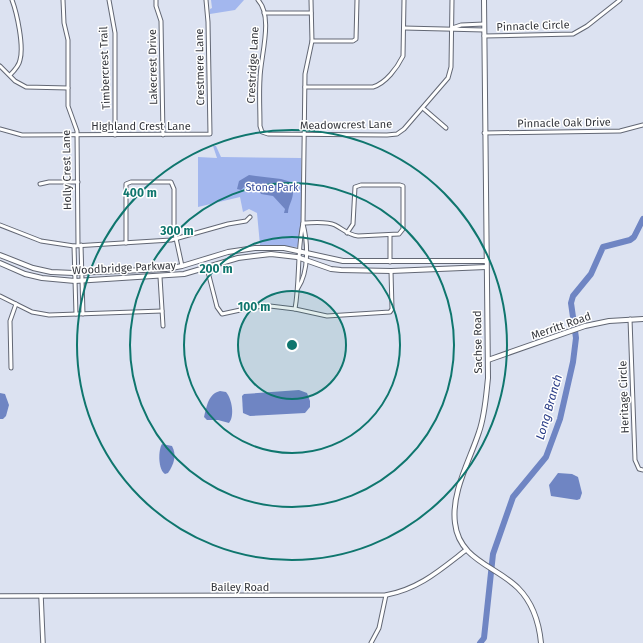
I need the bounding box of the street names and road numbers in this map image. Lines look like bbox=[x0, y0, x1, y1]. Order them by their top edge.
street label: Pinnacle Circle bbox=[496, 18, 570, 34]
street label: Timbercrest Trail bbox=[97, 26, 113, 110]
street label: Crestridge Lane bbox=[244, 26, 262, 104]
street label: Crestmere Lane bbox=[193, 28, 207, 106]
street label: Lakecrest Drive bbox=[146, 29, 160, 105]
street label: Pinnacle Oak Drive bbox=[517, 116, 611, 130]
street label: Meadowcrest Lane bbox=[300, 118, 392, 132]
street label: Highland Crest Lane bbox=[91, 120, 191, 133]
street label: Holly Crest Lane bbox=[60, 130, 74, 210]
street label: Woodbridge Parkway bbox=[72, 259, 177, 277]
street label: Sachse Road bbox=[471, 310, 485, 374]
street label: Merritt Road bbox=[529, 310, 593, 342]
street label: Heritage Circle bbox=[616, 360, 632, 434]
street label: Bailey Road bbox=[211, 581, 269, 594]

